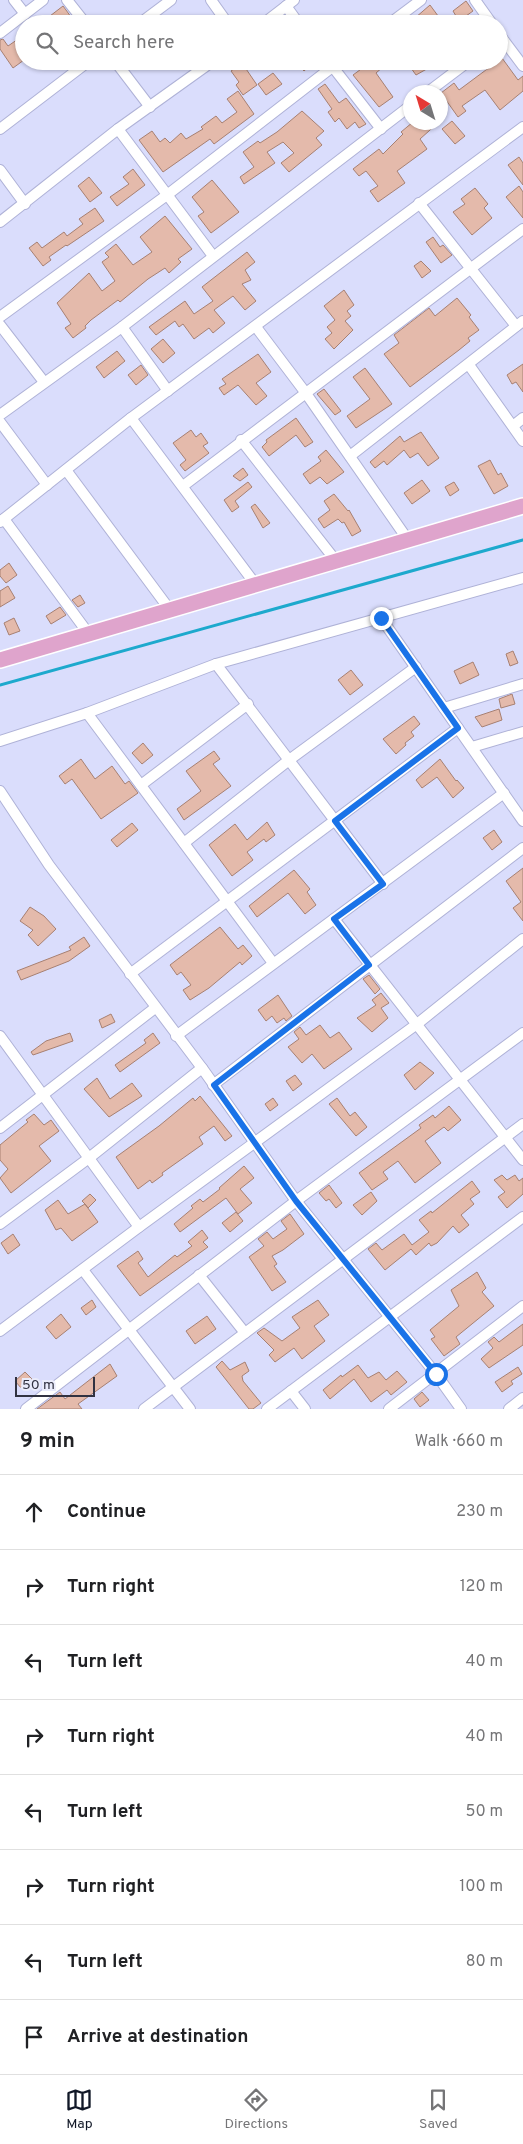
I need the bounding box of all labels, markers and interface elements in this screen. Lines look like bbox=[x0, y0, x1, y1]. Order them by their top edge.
search box bbox=[15, 15, 508, 70]
icon: search bbox=[33, 29, 61, 57]
text: Search here bbox=[73, 31, 175, 55]
north arrow bbox=[403, 85, 448, 130]
route end bbox=[370, 607, 393, 630]
route start bbox=[425, 1363, 448, 1386]
scale bar bbox=[15, 1374, 95, 1397]
text: 50 m bbox=[22, 1377, 55, 1394]
text: 9 min bbox=[20, 1428, 75, 1455]
text: Walk · 660 m bbox=[415, 1432, 503, 1452]
icon: ahead bbox=[20, 1498, 48, 1526]
text: Continue bbox=[67, 1500, 146, 1524]
text: 230 m bbox=[456, 1502, 503, 1522]
icon: right bbox=[20, 1573, 48, 1601]
text: Turn right bbox=[67, 1575, 155, 1599]
text: 120 m bbox=[460, 1577, 503, 1597]
icon: left bbox=[20, 1648, 48, 1676]
text: Turn left bbox=[67, 1650, 143, 1674]
text: 40 m bbox=[465, 1652, 503, 1672]
icon: right bbox=[20, 1723, 48, 1751]
text: Turn right bbox=[67, 1725, 155, 1749]
text: 40 m bbox=[465, 1727, 503, 1747]
icon: left bbox=[20, 1798, 48, 1826]
text: Turn left bbox=[67, 1800, 143, 1824]
text: 50 m bbox=[466, 1802, 503, 1822]
icon: right bbox=[20, 1873, 48, 1901]
text: Turn right bbox=[67, 1875, 155, 1899]
text: 100 m bbox=[459, 1877, 503, 1897]
icon: left bbox=[20, 1948, 48, 1976]
text: Turn left bbox=[67, 1950, 143, 1974]
text: 80 m bbox=[466, 1952, 503, 1972]
icon: arrive bbox=[20, 2023, 48, 2051]
text: Arrive at destination bbox=[67, 2025, 248, 2049]
tab: Map bbox=[65, 2086, 93, 2133]
tab: Directions bbox=[224, 2086, 288, 2133]
tab: Saved bbox=[419, 2086, 458, 2133]

